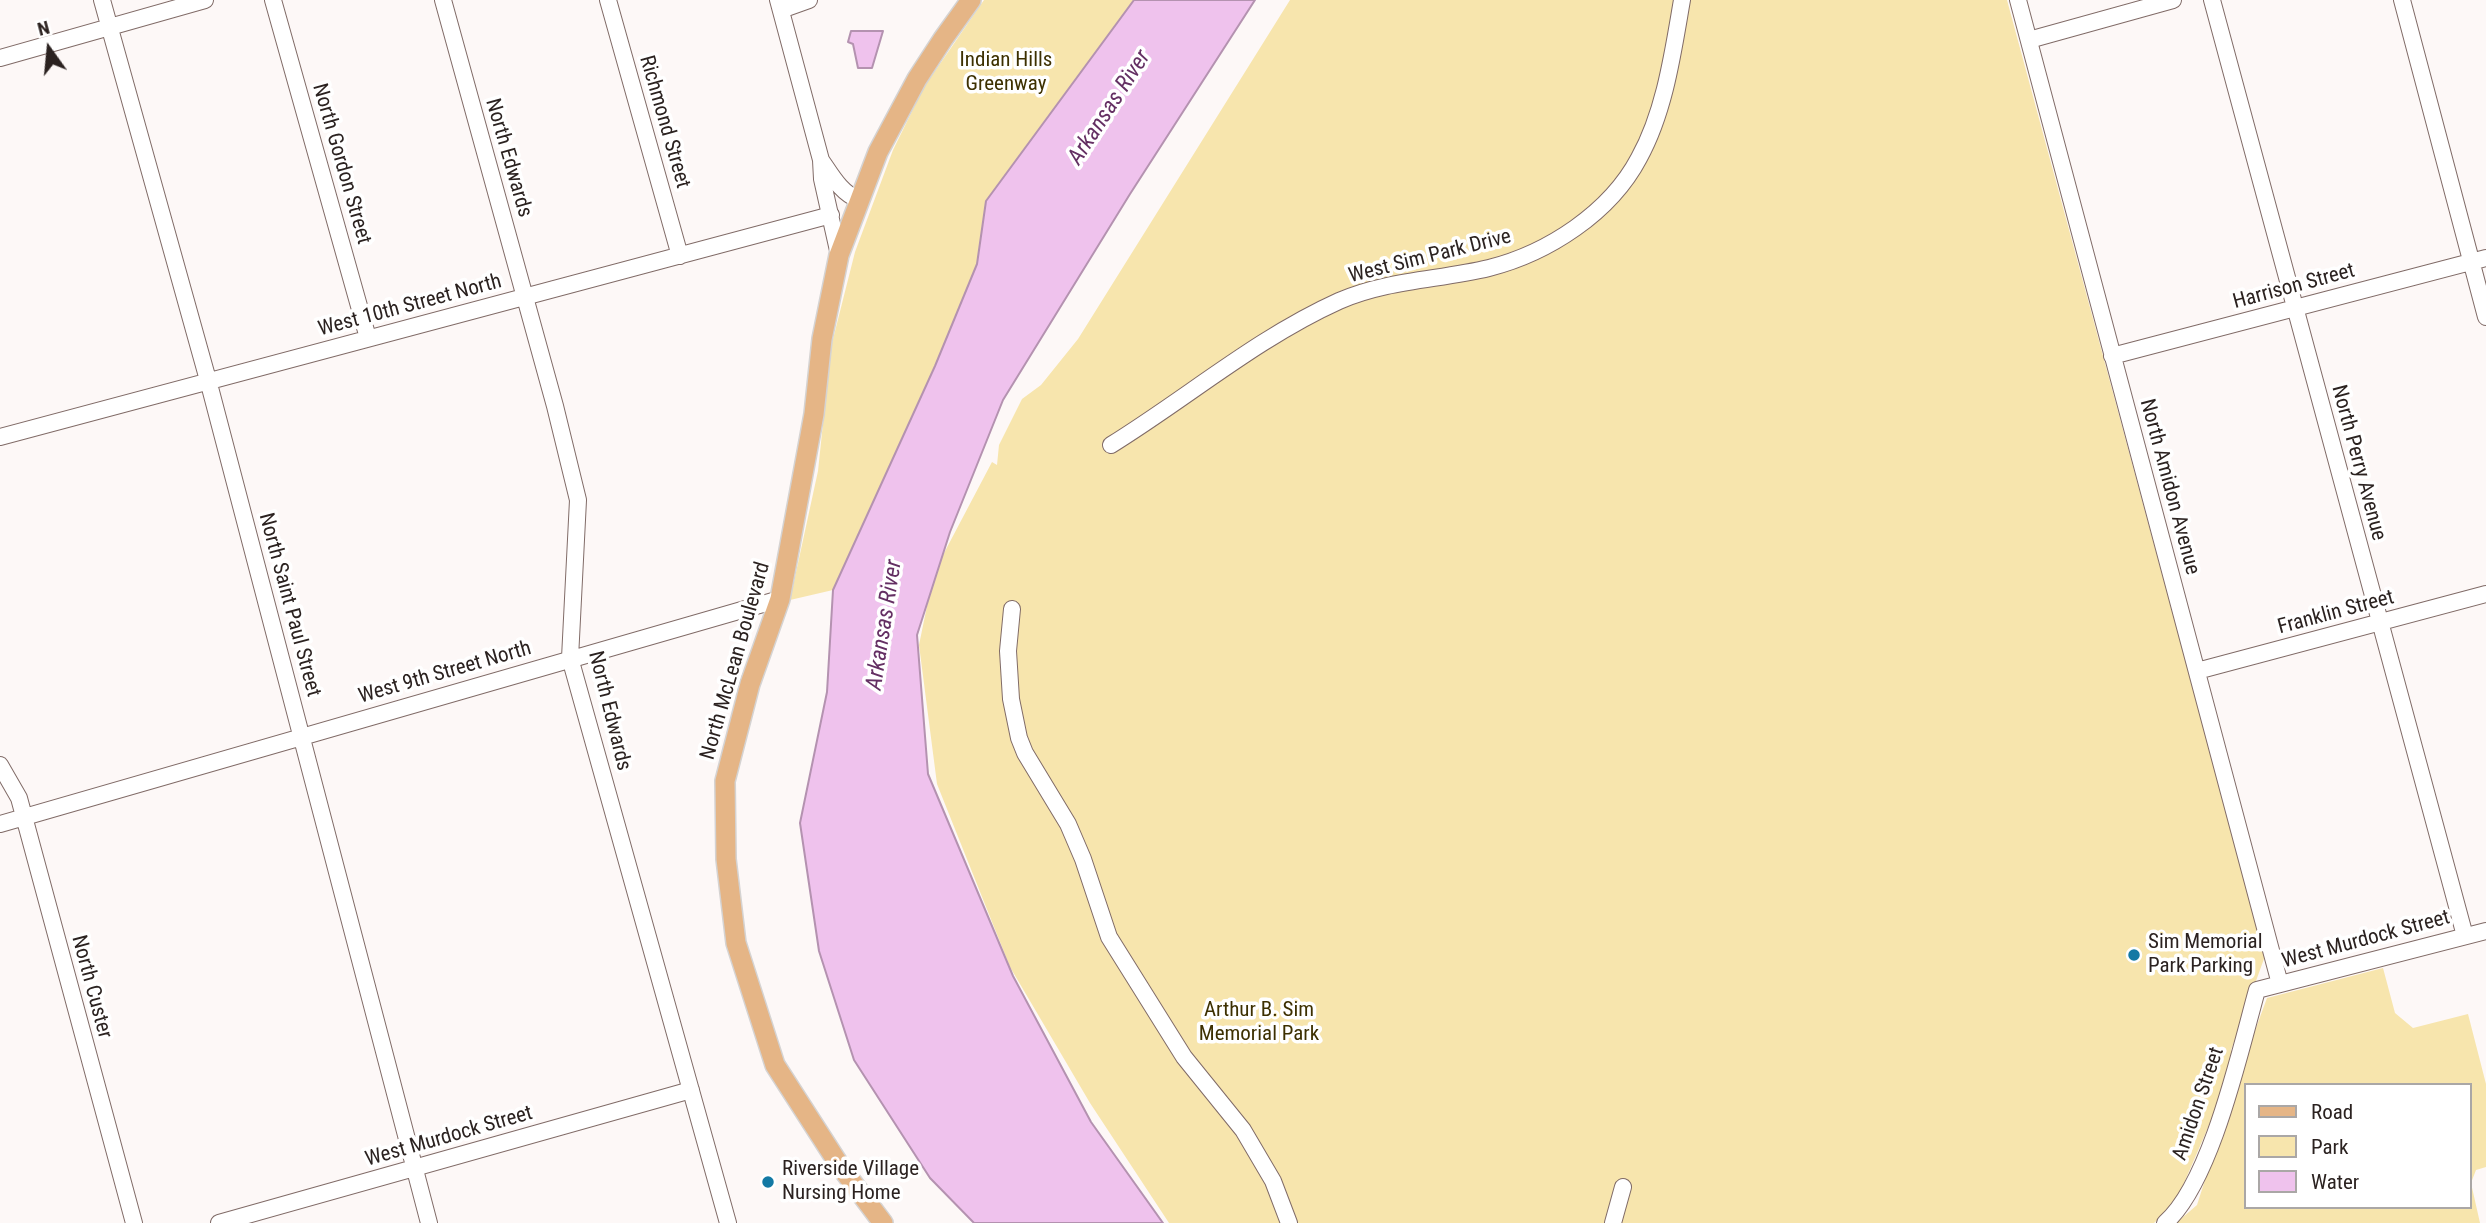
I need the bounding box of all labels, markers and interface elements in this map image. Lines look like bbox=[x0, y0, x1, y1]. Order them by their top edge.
north arrow bbox=[14, 14, 84, 84]
text: N bbox=[35, 16, 52, 41]
water label: Arkansas River bbox=[1063, 46, 1157, 170]
park label: Indian Hills Greenway bbox=[960, 48, 1052, 98]
street label: Richmond Street bbox=[633, 53, 695, 191]
street label: North Gordon Street bbox=[306, 81, 376, 247]
street label: North Edwards bbox=[479, 96, 537, 220]
street label: West Sim Park Drive bbox=[1346, 225, 1514, 289]
street label: Harrison Street bbox=[2230, 259, 2358, 315]
street label: West 10th Street North bbox=[316, 269, 504, 343]
street label: North Perry Avenue bbox=[2325, 382, 2391, 544]
street label: North Amidon Avenue bbox=[2133, 396, 2205, 578]
street label: North Saint Paul Street bbox=[252, 510, 326, 700]
water label: Arkansas River bbox=[861, 558, 909, 692]
street label: North McLean Boulevard bbox=[696, 559, 776, 763]
street label: Franklin Street bbox=[2275, 585, 2397, 641]
street label: West 9th Street North bbox=[356, 636, 534, 710]
street label: North Edwards bbox=[582, 649, 636, 773]
street label: West Murdock Street bbox=[2279, 906, 2453, 974]
place label: Sim Memorial Park Parking bbox=[2148, 930, 2262, 980]
street label: North Custer bbox=[65, 933, 117, 1041]
marker: Sim Memorial Park Parking bbox=[2126, 947, 2142, 963]
park label: Arthur B. Sim Memorial Park bbox=[1199, 998, 1319, 1048]
street label: Amidon Street bbox=[2168, 1044, 2230, 1164]
legend bbox=[2244, 1083, 2472, 1209]
text: Road bbox=[2311, 1100, 2353, 1124]
street label: West Murdock Street bbox=[363, 1101, 535, 1173]
text: Park bbox=[2311, 1135, 2348, 1159]
place label: Riverside Village Nursing Home bbox=[782, 1157, 919, 1207]
text: Water bbox=[2311, 1170, 2359, 1194]
marker: Riverside Village Nursing Home bbox=[760, 1174, 776, 1190]

